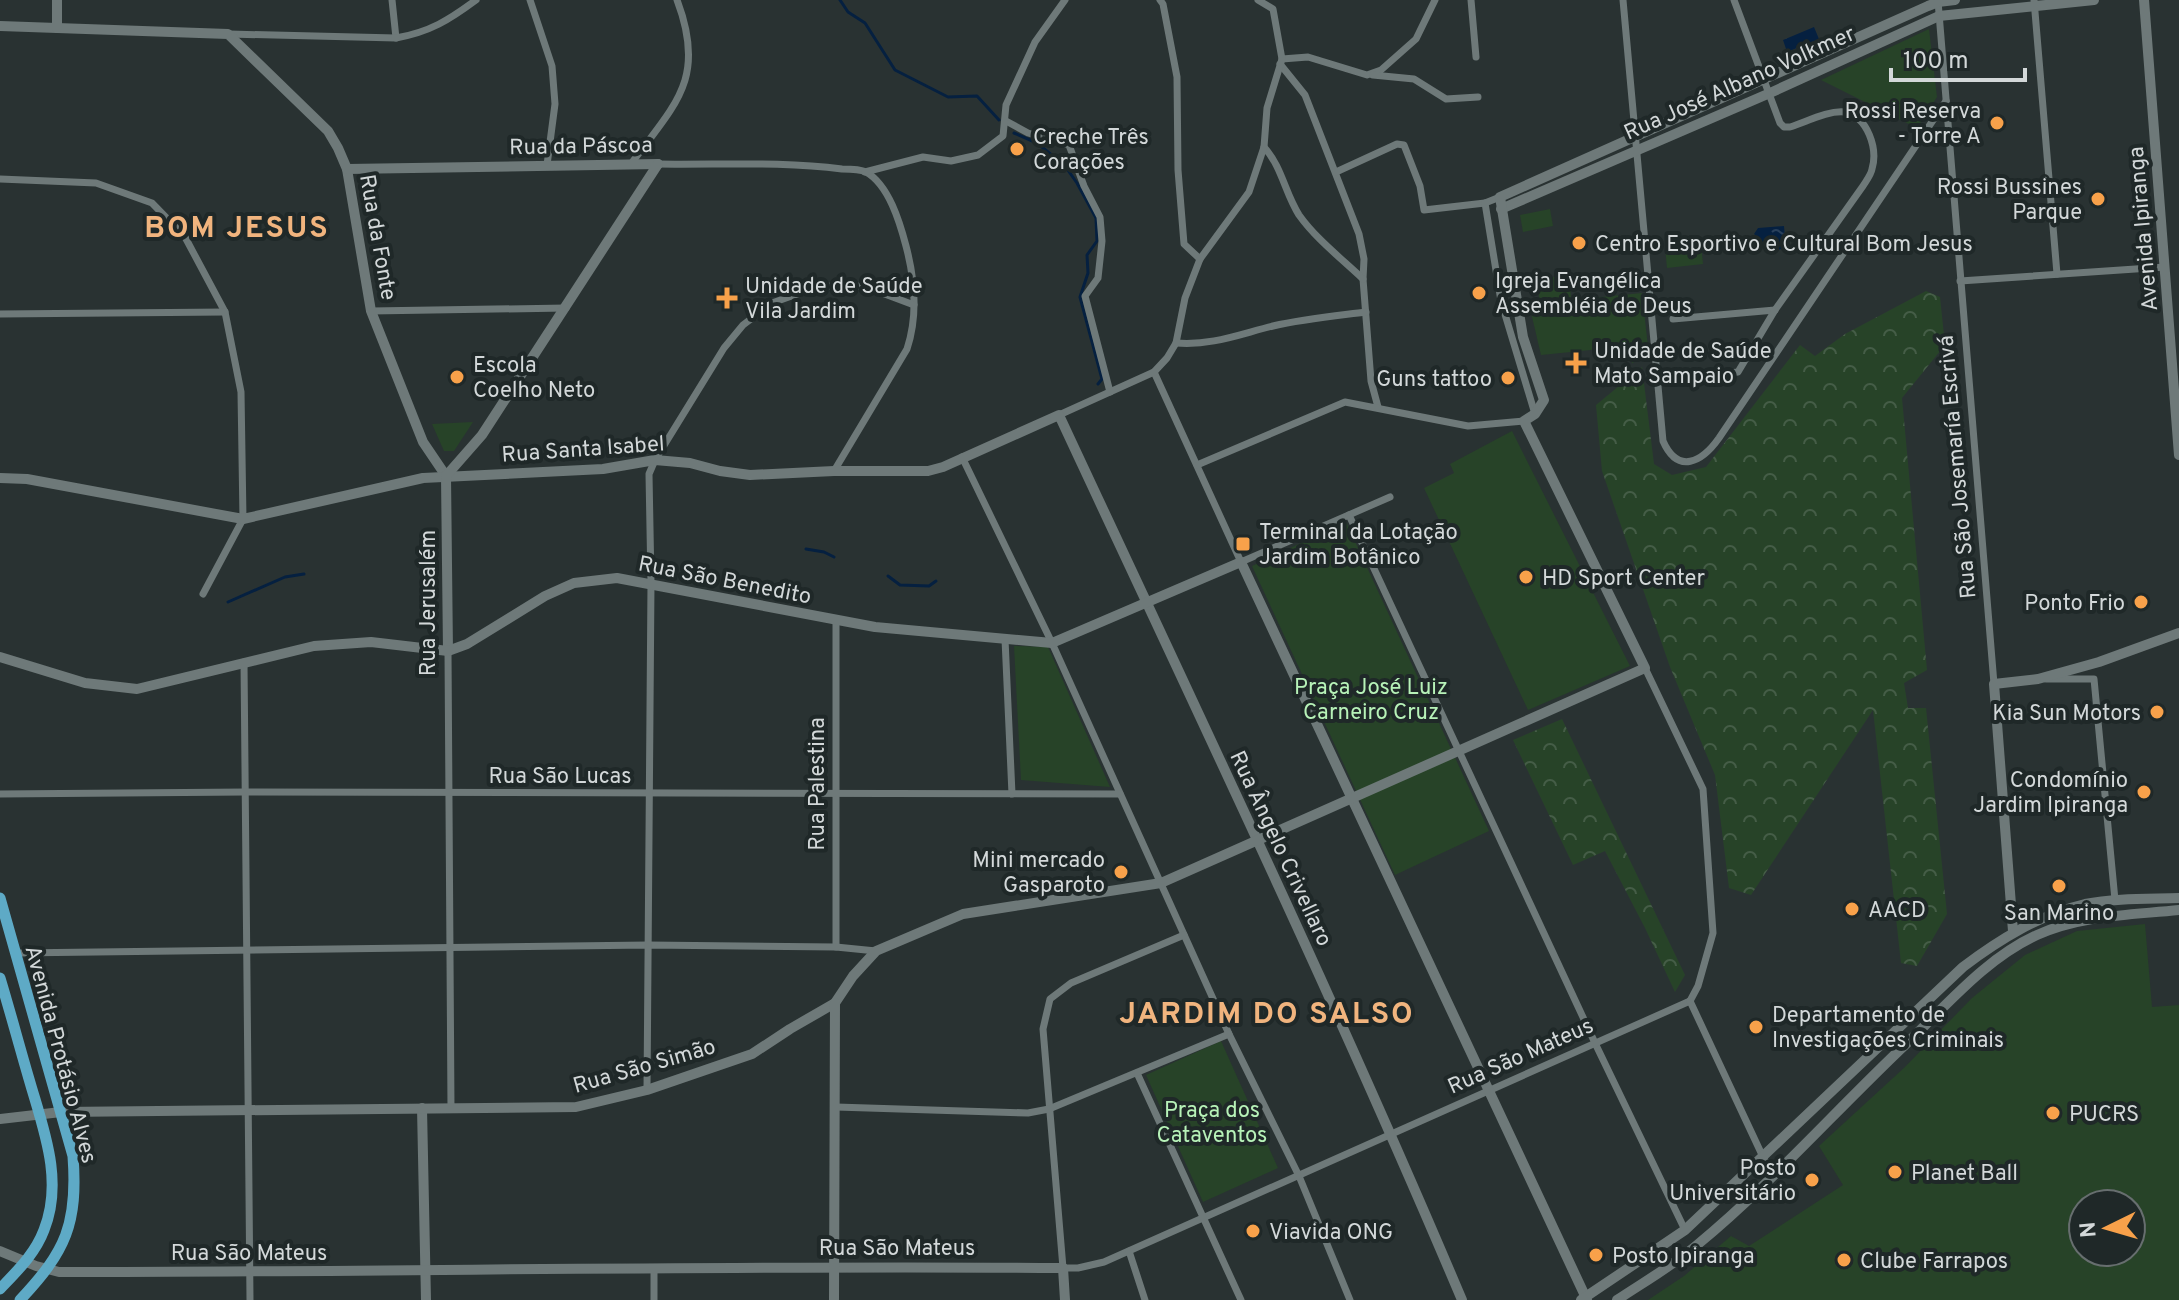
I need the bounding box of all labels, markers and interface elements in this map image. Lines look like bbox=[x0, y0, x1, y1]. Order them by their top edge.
street label: Rua José Albano Volkmer bbox=[1620, 21, 1860, 147]
scale bar bbox=[1891, 32, 2025, 82]
text: 100 m bbox=[1903, 47, 1969, 77]
place label: Rossi Reserva - Torre A bbox=[1844, 99, 1981, 151]
marker: Rossi Reserva - Torre A bbox=[1988, 114, 2006, 132]
place label: Creche Três Corações bbox=[1033, 125, 1149, 177]
street label: Rua da Páscoa bbox=[509, 133, 653, 162]
marker: Creche Três Corações bbox=[1008, 140, 1026, 158]
street label: Avenida Ipiranga bbox=[2124, 145, 2165, 312]
street label: Rua da Fonte bbox=[352, 172, 401, 303]
place label: Rossi Bussines Parque bbox=[1937, 175, 2082, 227]
marker: Rossi Bussines Parque bbox=[2089, 190, 2107, 208]
district label: BOM JESUS bbox=[144, 211, 330, 248]
place label: Centro Esportivo e Cultural Bom Jesus bbox=[1595, 232, 1973, 259]
marker: Centro Esportivo e Cultural Bom Jesus bbox=[1570, 234, 1588, 252]
place label: Igreja Evangélica Assembléia de Deus bbox=[1495, 269, 1692, 321]
place label: Unidade de Saúde Vila Jardim bbox=[745, 274, 922, 326]
marker: Igreja Evangélica Assembléia de Deus bbox=[1470, 284, 1488, 302]
marker: Unidade de Saúde Vila Jardim bbox=[716, 287, 738, 309]
street label: Rua São Josemaría Escrivá bbox=[1934, 334, 1983, 600]
place label: Unidade de Saúde Mato Sampaio bbox=[1594, 339, 1771, 391]
marker: Unidade de Saúde Mato Sampaio bbox=[1565, 352, 1587, 374]
place label: Escola Coelho Neto bbox=[473, 353, 595, 405]
place label: Guns tattoo bbox=[1376, 367, 1492, 394]
marker: Escola Coelho Neto bbox=[448, 368, 466, 386]
marker: Guns tattoo bbox=[1499, 369, 1517, 387]
street label: Rua Santa Isabel bbox=[501, 431, 666, 470]
place label: Terminal da Lotação Jardim Botânico bbox=[1259, 520, 1458, 572]
street label: Rua Jerusalém bbox=[416, 530, 443, 676]
marker: Terminal da Lotação Jardim Botânico bbox=[1234, 535, 1252, 553]
street label: Rua São Benedito bbox=[636, 551, 813, 611]
place label: HD Sport Center bbox=[1542, 566, 1706, 593]
marker: HD Sport Center bbox=[1517, 568, 1535, 586]
place label: Ponto Frio bbox=[2024, 591, 2125, 618]
marker: Ponto Frio bbox=[2132, 593, 2150, 611]
park label: Praça José Luiz Carneiro Cruz bbox=[1294, 675, 1448, 727]
place label: Kia Sun Motors bbox=[1992, 701, 2141, 728]
marker: Kia Sun Motors bbox=[2148, 703, 2166, 721]
street label: Rua Palestina bbox=[805, 717, 832, 851]
street label: Rua Ângelo Crivellaro bbox=[1223, 746, 1339, 951]
street label: Rua São Lucas bbox=[488, 764, 632, 791]
place label: Condomínio Jardim Ipiranga bbox=[1973, 768, 2128, 820]
marker: Condomínio Jardim Ipiranga bbox=[2135, 783, 2153, 801]
place label: Mini mercado Gasparoto bbox=[972, 848, 1105, 900]
marker: Mini mercado Gasparoto bbox=[1112, 863, 1130, 881]
marker: San Marino bbox=[2050, 877, 2068, 895]
place label: AACD bbox=[1868, 898, 1926, 925]
marker: AACD bbox=[1843, 900, 1861, 918]
place label: San Marino bbox=[2004, 901, 2114, 928]
street label: Avenida Protásio Alves bbox=[18, 943, 102, 1166]
district label: JARDIM DO SALSO bbox=[1119, 997, 1415, 1034]
place label: Departamento de Investigações Criminais bbox=[1772, 1003, 2004, 1055]
street label: Rua São Mateus bbox=[1444, 1013, 1598, 1101]
marker: Departamento de Investigações Criminais bbox=[1747, 1018, 1765, 1036]
street label: Rua São Simão bbox=[570, 1034, 719, 1101]
park label: Praça dos Cataventos bbox=[1157, 1098, 1267, 1150]
place label: PUCRS bbox=[2069, 1102, 2139, 1129]
marker: PUCRS bbox=[2044, 1104, 2062, 1122]
place label: Posto Universitário bbox=[1669, 1156, 1796, 1208]
place label: Planet Ball bbox=[1911, 1161, 2018, 1188]
marker: Planet Ball bbox=[1886, 1163, 1904, 1181]
marker: Posto Universitário bbox=[1803, 1171, 1821, 1189]
north arrow bbox=[2067, 1188, 2147, 1268]
place label: Viavida ONG bbox=[1269, 1220, 1393, 1247]
text: N bbox=[2075, 1220, 2104, 1239]
marker: Viavida ONG bbox=[1244, 1222, 1262, 1240]
street label: Rua São Mateus bbox=[819, 1236, 975, 1263]
street label: Rua São Mateus bbox=[171, 1241, 327, 1268]
place label: Posto Ipiranga bbox=[1612, 1244, 1755, 1271]
marker: Posto Ipiranga bbox=[1587, 1246, 1605, 1264]
place label: Clube Farrapos bbox=[1860, 1249, 2008, 1276]
marker: Clube Farrapos bbox=[1835, 1251, 1853, 1269]

